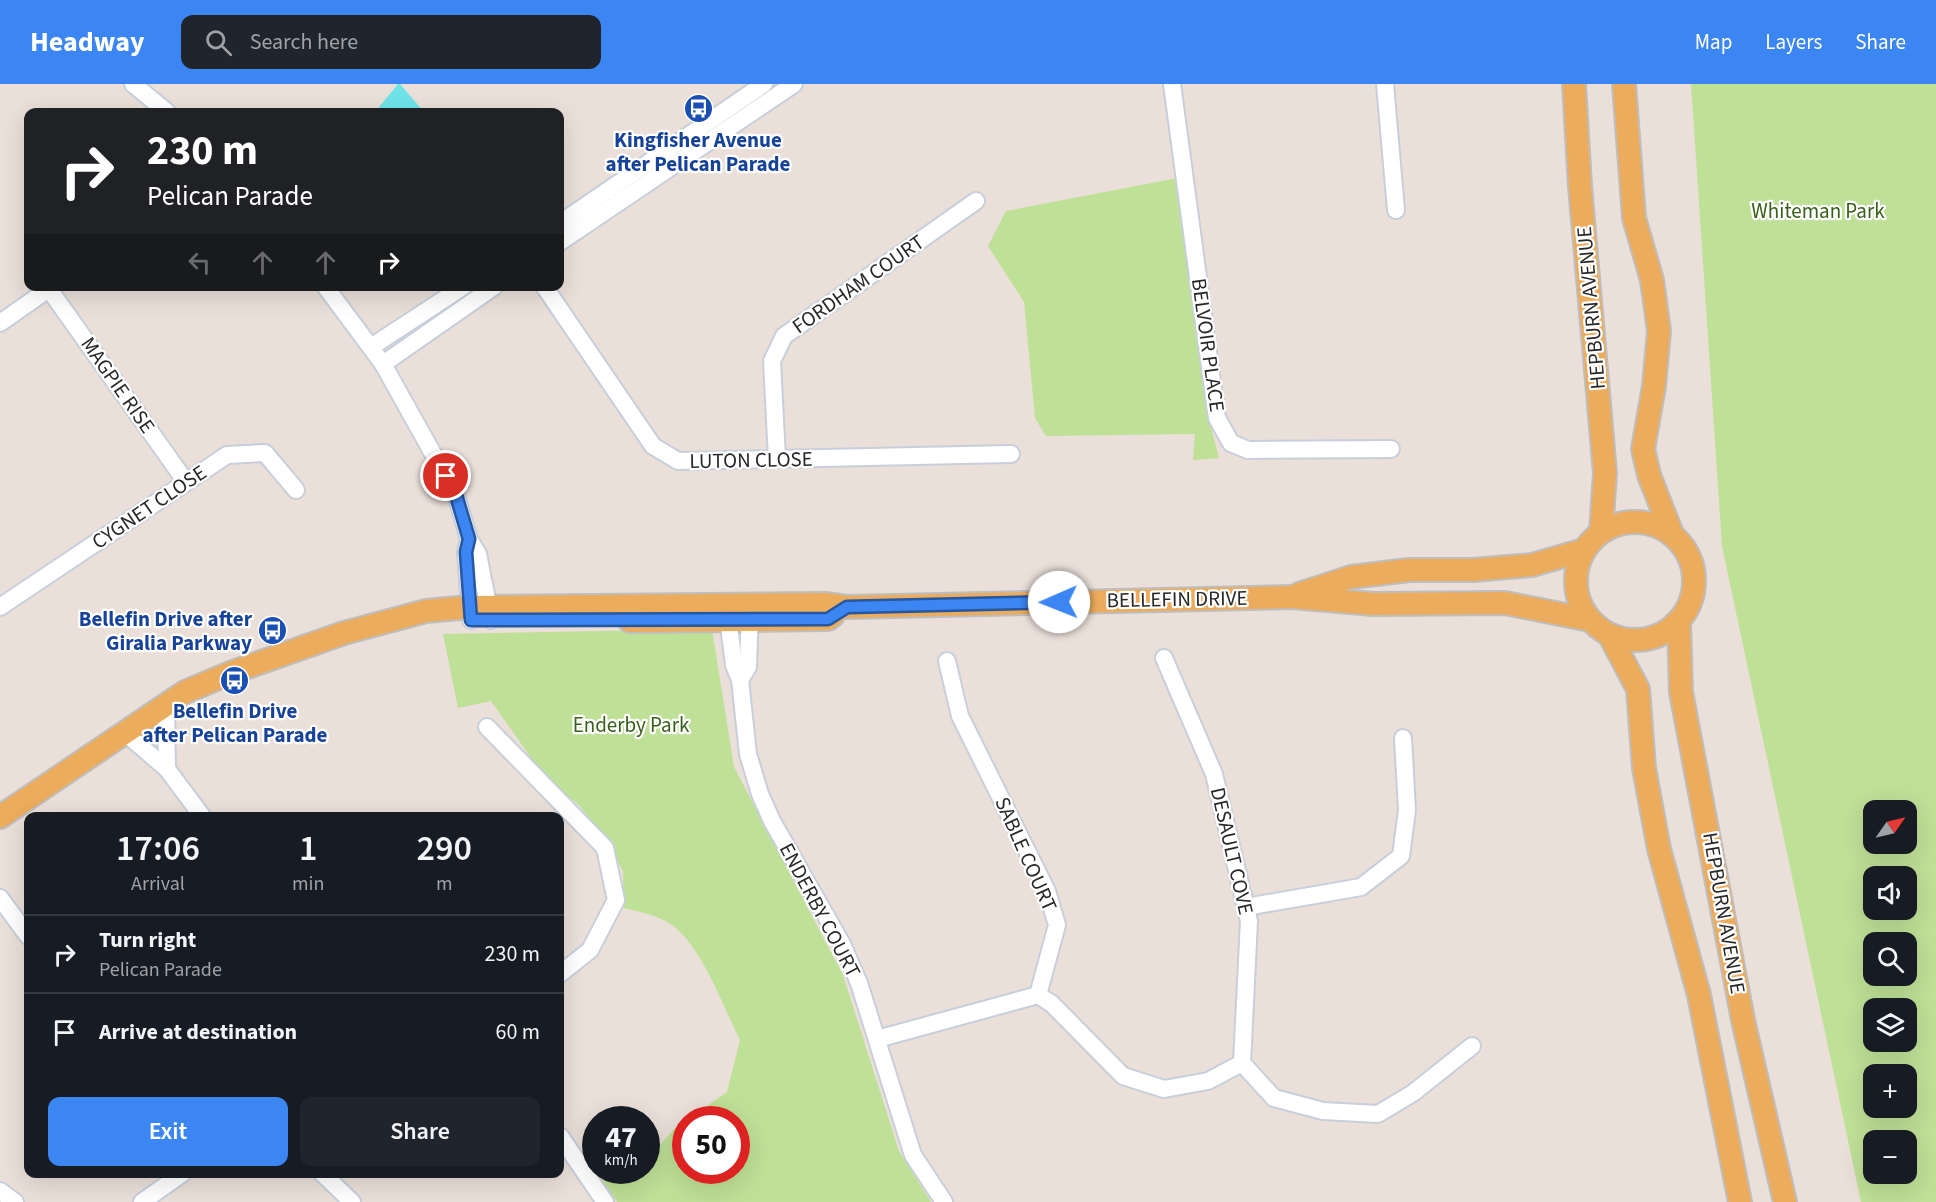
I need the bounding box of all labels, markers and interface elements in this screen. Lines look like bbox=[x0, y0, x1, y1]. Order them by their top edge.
search box bbox=[181, 15, 601, 69]
text: Headway bbox=[30, 22, 145, 62]
icon: search bbox=[202, 26, 235, 59]
text: Search here bbox=[250, 26, 358, 58]
text: Map bbox=[1695, 27, 1732, 57]
text: Layers bbox=[1765, 27, 1822, 57]
text: Share bbox=[1855, 27, 1906, 57]
bus stop icon: Kingfisher Avenue after Pelican Parade bbox=[682, 93, 714, 125]
text: 230 m bbox=[147, 121, 258, 181]
place label: Kingfisher Avenue after Pelican Parade bbox=[606, 125, 791, 179]
icon: right bbox=[48, 132, 126, 210]
text: Pelican Parade bbox=[147, 177, 313, 216]
park label: Whiteman Park bbox=[1751, 196, 1885, 226]
street label: HEPBURN AVENUE bbox=[1569, 225, 1613, 391]
street label: FORDHAM COURT bbox=[786, 227, 930, 341]
icon: left bbox=[183, 246, 216, 279]
icon: ahead bbox=[246, 246, 279, 279]
icon: ahead bbox=[309, 246, 342, 279]
icon: right bbox=[372, 246, 405, 279]
street label: BELVOIR PLACE bbox=[1184, 276, 1232, 414]
street label: MAGPIE RISE bbox=[74, 331, 162, 439]
street label: LUTON CLOSE bbox=[689, 444, 813, 476]
pin bbox=[420, 450, 471, 501]
street label: CYGNET CLOSE bbox=[86, 458, 212, 556]
icon: arrive bbox=[429, 459, 462, 492]
position arrow bbox=[1027, 570, 1091, 634]
street label: BELLEFIN DRIVE bbox=[1106, 583, 1248, 615]
place label: Bellefin Drive after Giralia Parkway bbox=[79, 604, 253, 658]
bus stop icon: Bellefin Drive after Giralia Parkway bbox=[257, 615, 289, 647]
bus stop icon: Bellefin Drive after Pelican Parade bbox=[219, 664, 251, 696]
place label: Bellefin Drive after Pelican Parade bbox=[143, 696, 328, 750]
park label: Enderby Park bbox=[573, 710, 690, 740]
street label: DESAULT COVE bbox=[1203, 784, 1261, 918]
street label: SABLE COURT bbox=[987, 792, 1065, 916]
north arrow bbox=[1863, 800, 1917, 854]
map controls bbox=[1863, 800, 1917, 1184]
text: 17:06 bbox=[116, 823, 200, 874]
text: 1 bbox=[299, 823, 317, 874]
text: 290 bbox=[416, 823, 472, 874]
street label: HEPBURN AVENUE bbox=[1695, 830, 1753, 996]
street label: ENDERBY COURT bbox=[772, 837, 868, 983]
button: sound bbox=[1863, 866, 1917, 920]
text: Arrival bbox=[131, 870, 185, 898]
text: min bbox=[292, 870, 324, 898]
text: m bbox=[436, 870, 452, 898]
text: Turn right bbox=[99, 924, 196, 956]
button: search bbox=[1863, 932, 1917, 986]
icon: right bbox=[48, 938, 81, 971]
text: 230 m bbox=[485, 938, 540, 970]
text: Pelican Parade bbox=[99, 956, 222, 984]
button: layers bbox=[1863, 998, 1917, 1052]
icon: arrive bbox=[48, 1016, 81, 1049]
text: Arrive at destination bbox=[99, 1016, 297, 1048]
text: 60 m bbox=[495, 1016, 540, 1048]
button: + bbox=[1863, 1064, 1917, 1118]
button: Exit bbox=[48, 1097, 288, 1166]
button: Share bbox=[300, 1097, 540, 1166]
speed limit sign: 50 bbox=[672, 1106, 750, 1184]
text: 47 bbox=[605, 1116, 637, 1159]
button: − bbox=[1863, 1130, 1917, 1184]
text: km/h bbox=[604, 1150, 638, 1171]

